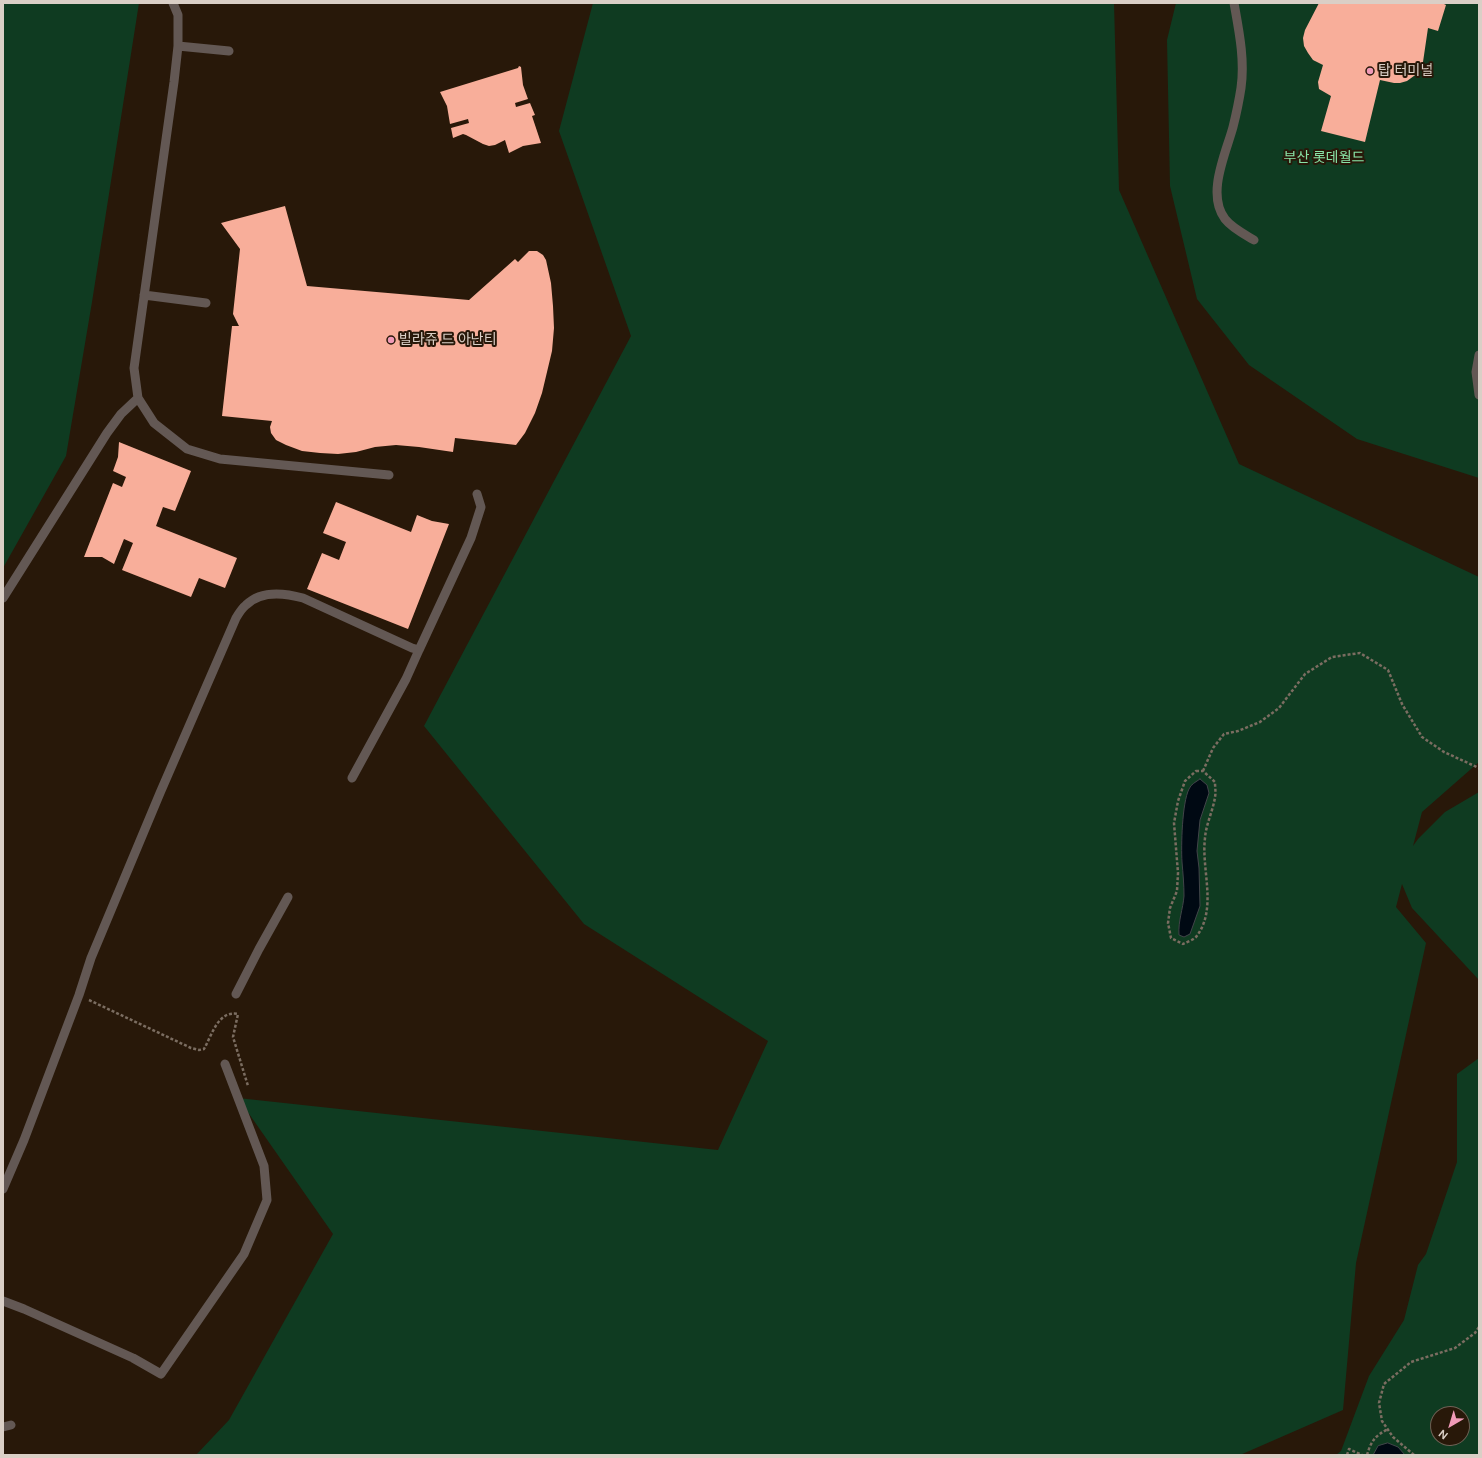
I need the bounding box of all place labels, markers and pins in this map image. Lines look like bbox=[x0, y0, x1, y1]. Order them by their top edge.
place label: 탑 터미널 bbox=[1378, 63, 1433, 79]
marker: 탑 터미널 bbox=[1365, 66, 1375, 76]
place label: 빌라쥬 드 아난티 bbox=[399, 332, 497, 348]
marker: 빌라쥬 드 아난티 bbox=[386, 335, 396, 345]

